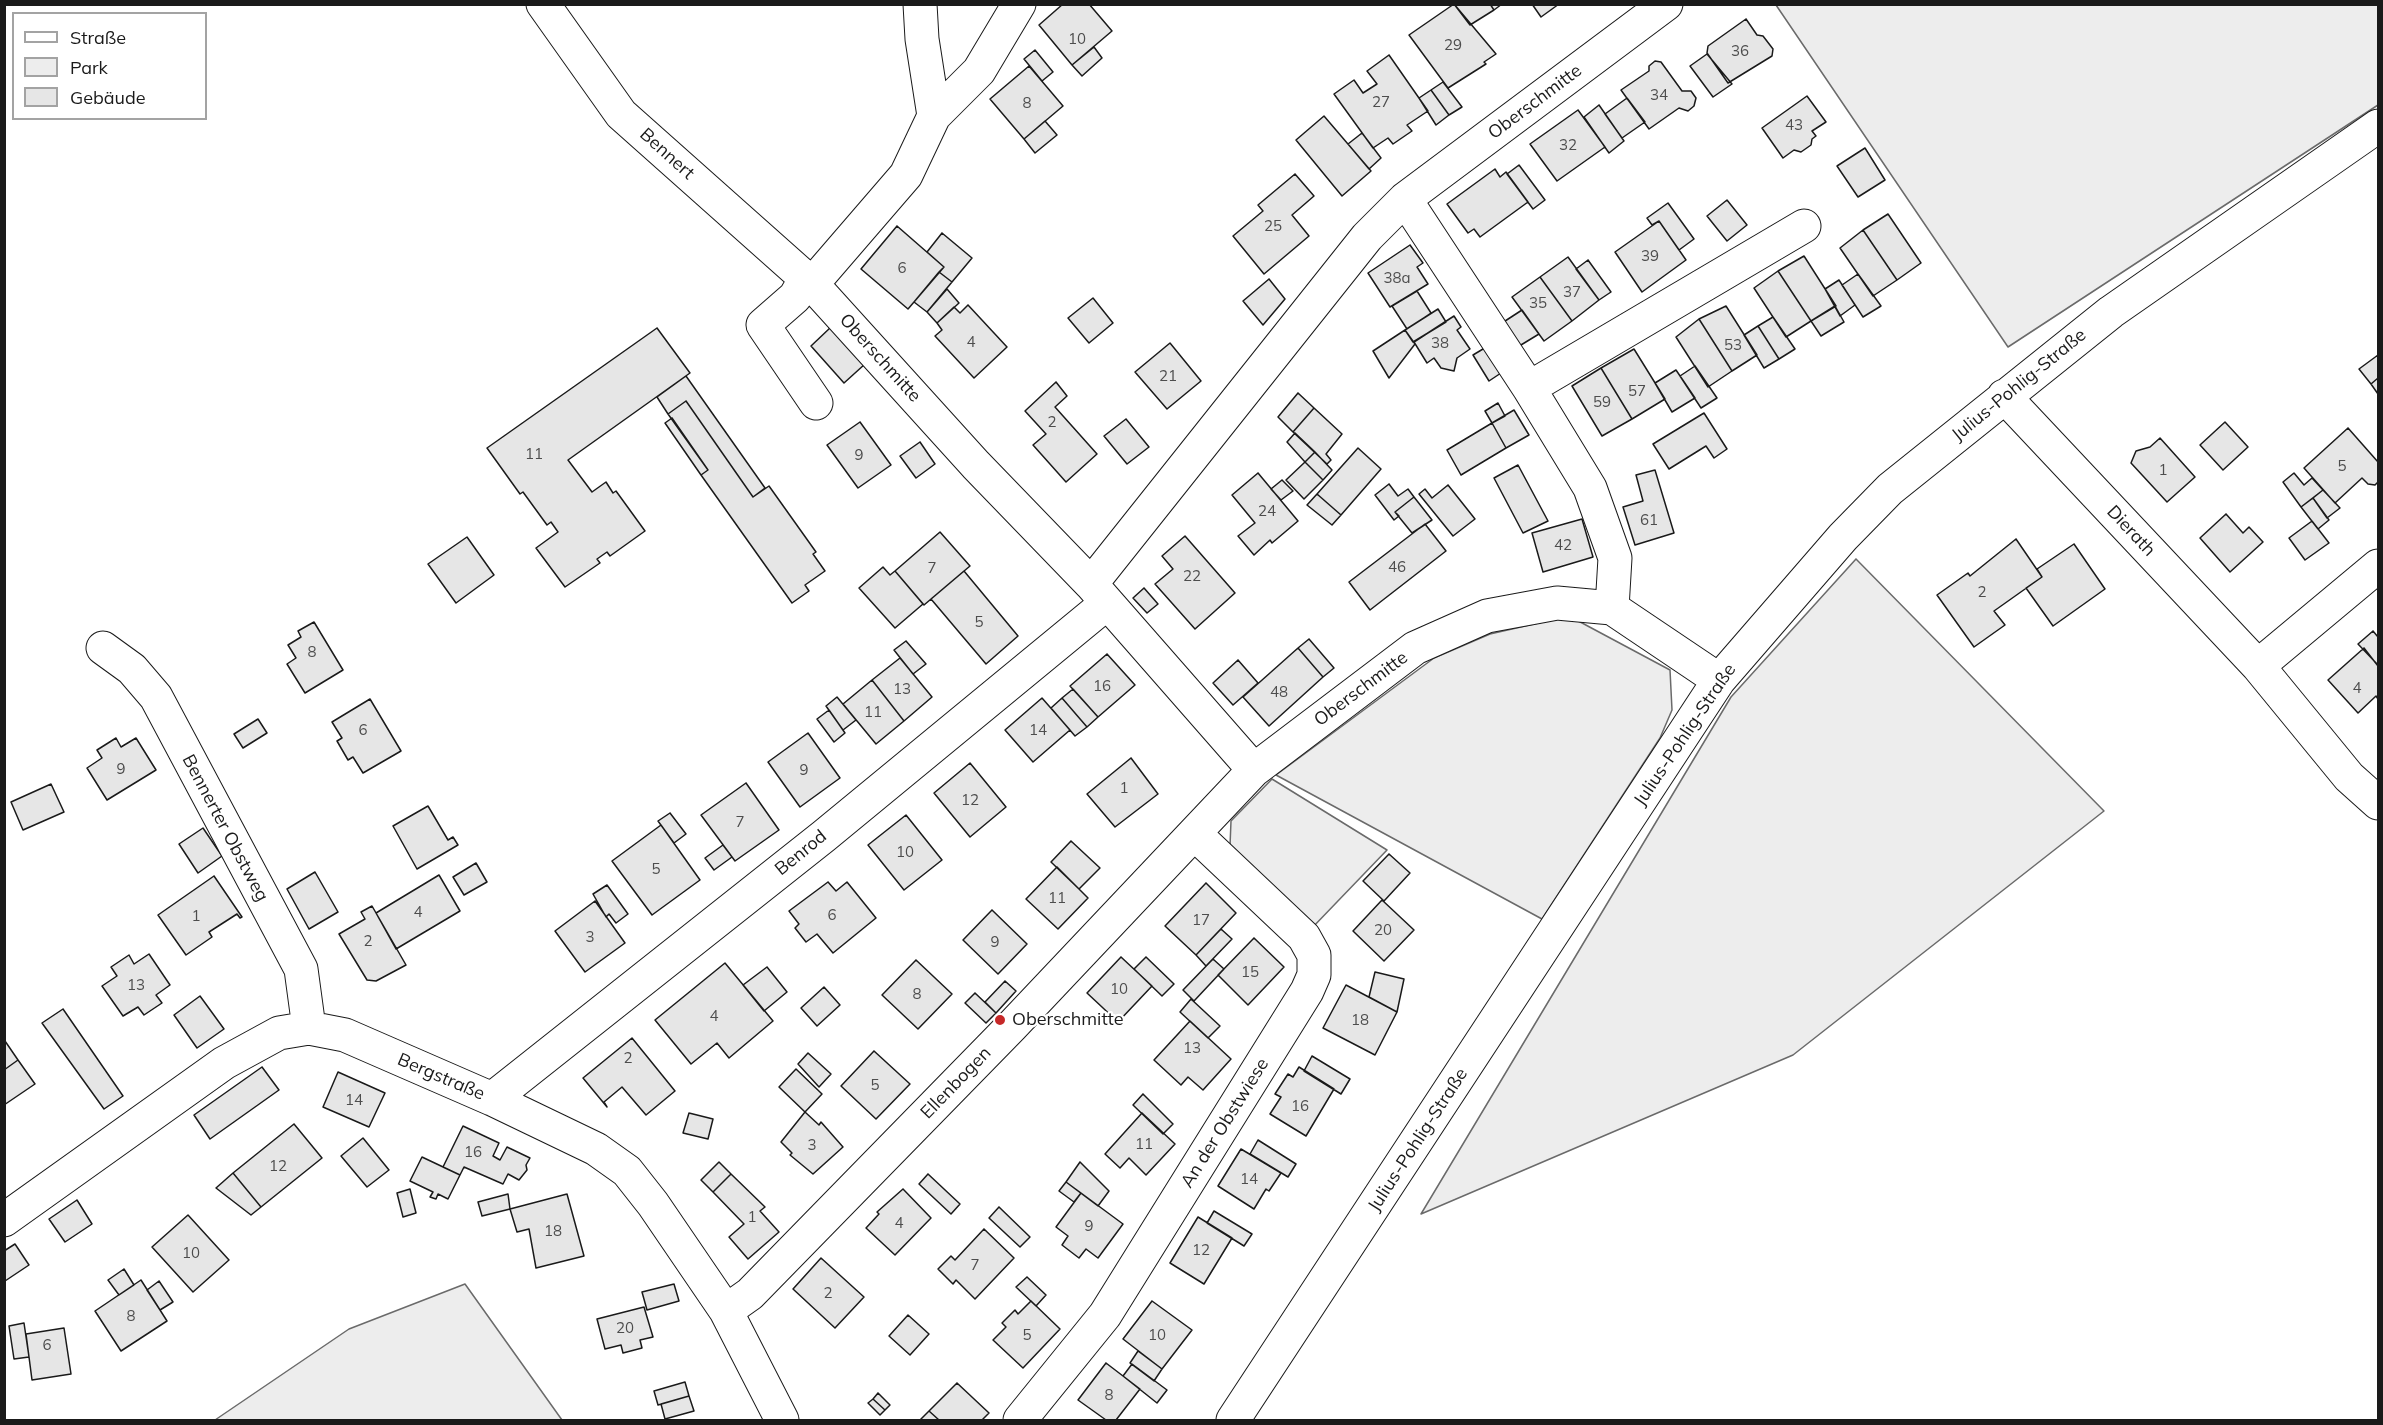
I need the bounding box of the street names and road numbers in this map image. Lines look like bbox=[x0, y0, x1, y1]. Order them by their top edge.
street label: Oberschmitte bbox=[1484, 60, 1586, 144]
street label: Bennert bbox=[635, 124, 699, 184]
street label: Oberschmitte bbox=[835, 309, 925, 407]
street label: Julius-Pohlig-Straße bbox=[1947, 324, 2091, 446]
street label: Dierath bbox=[2102, 501, 2160, 561]
street label: Oberschmitte bbox=[1310, 647, 1412, 731]
street label: Julius-Pohlig-Straße bbox=[1629, 660, 1741, 810]
street label: Bennerter Obstweg bbox=[177, 751, 273, 905]
street label: Benrod bbox=[771, 826, 831, 880]
street label: Ellenbogen bbox=[916, 1042, 996, 1124]
street label: Bergstraße bbox=[394, 1049, 488, 1105]
street label: An der Obstwiese bbox=[1176, 1054, 1274, 1192]
street label: Julius-Pohlig-Straße bbox=[1364, 1064, 1472, 1216]

